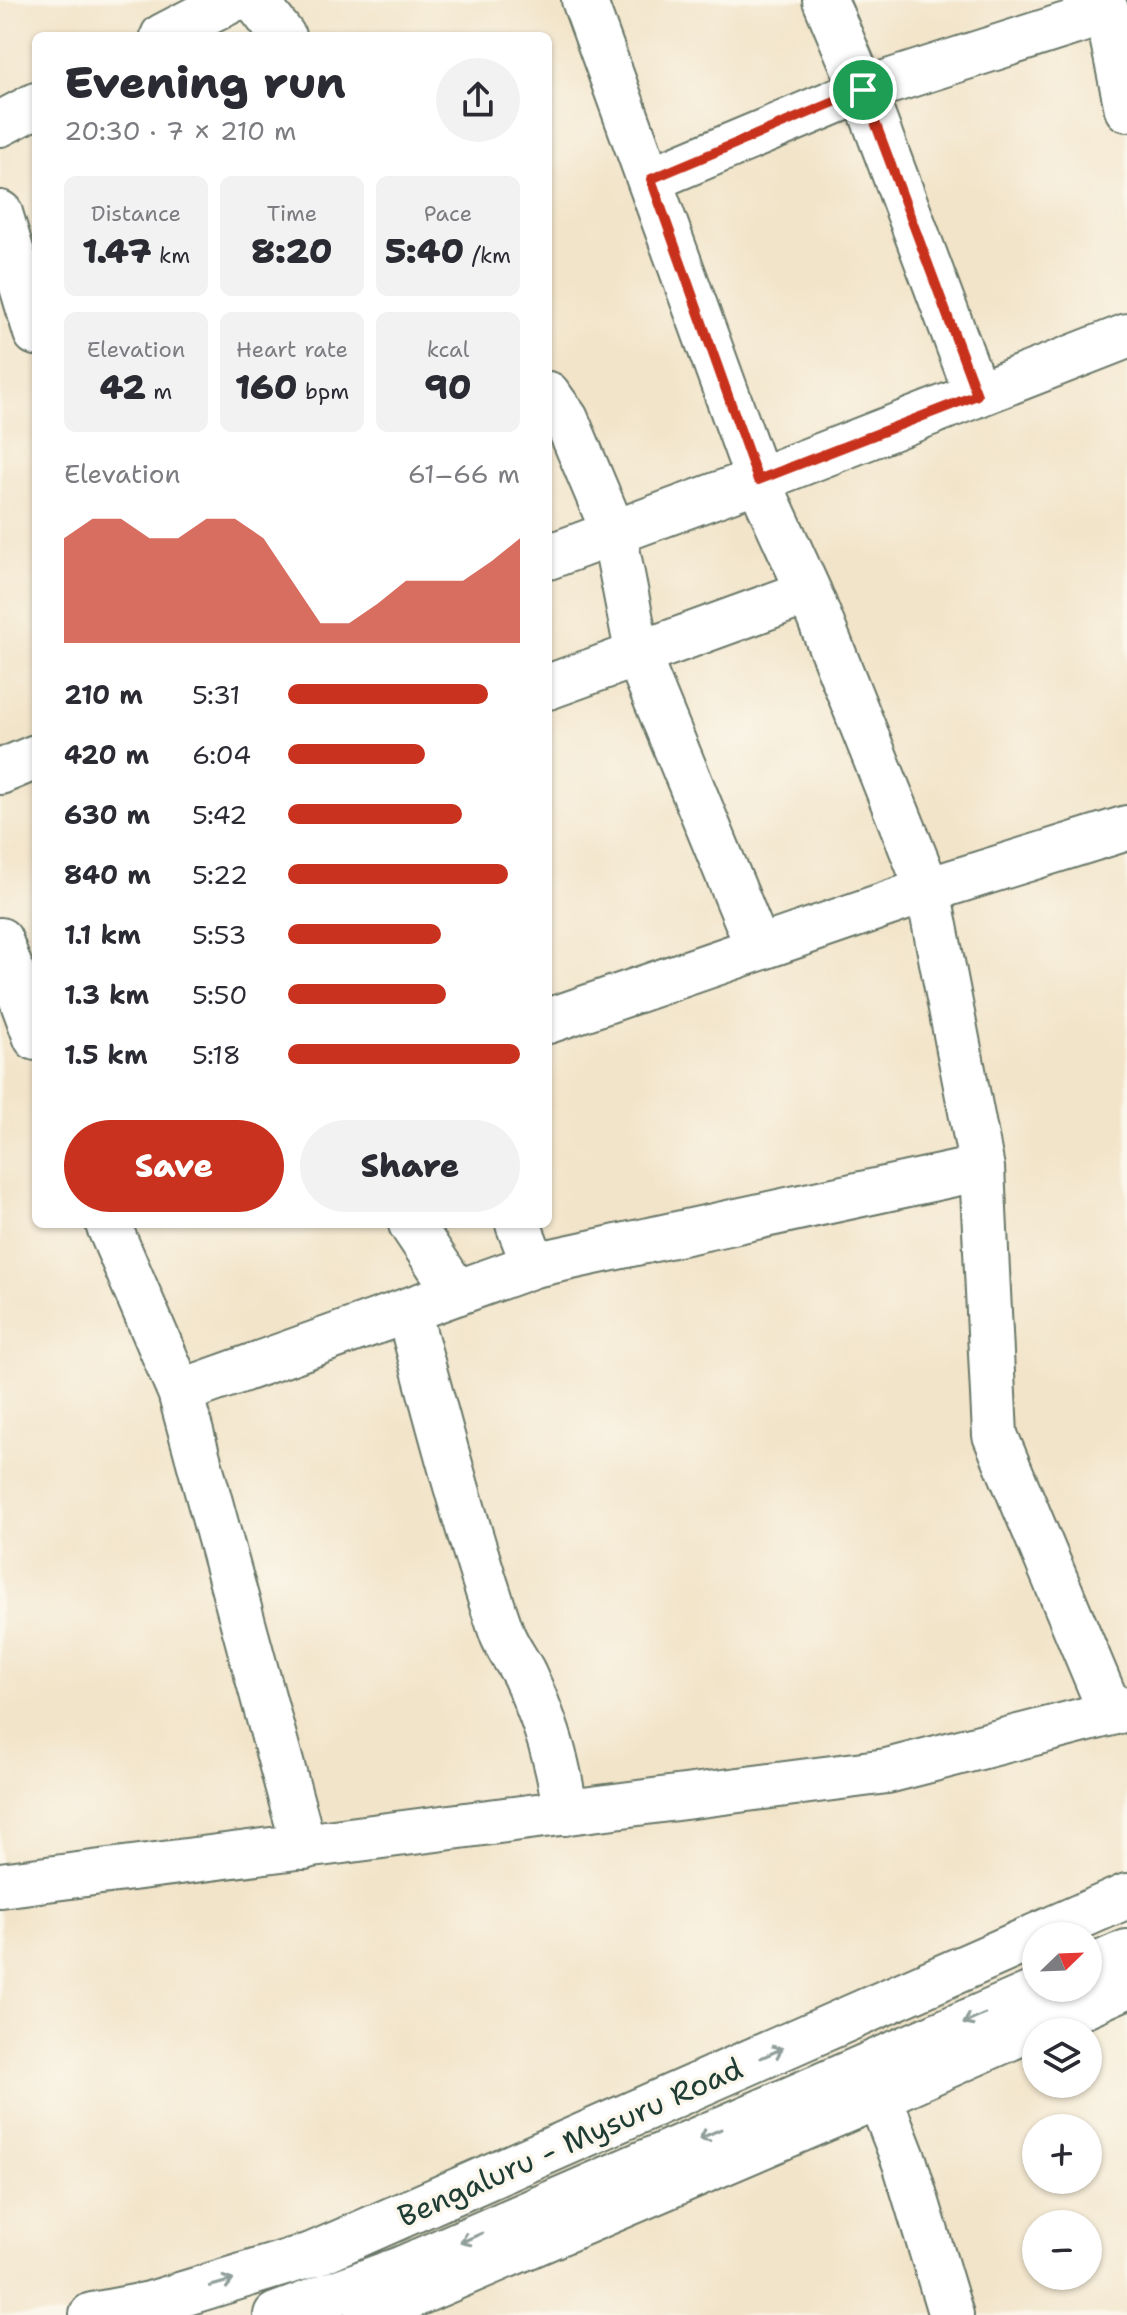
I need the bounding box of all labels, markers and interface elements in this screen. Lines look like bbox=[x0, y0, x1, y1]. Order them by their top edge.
text: Evening run bbox=[64, 53, 346, 112]
pin bbox=[829, 56, 897, 124]
button: share bbox=[436, 58, 520, 142]
icon: arrive bbox=[841, 68, 885, 112]
text: 20:30 · 7 × 210 m bbox=[64, 113, 296, 148]
text: Distance bbox=[91, 199, 181, 228]
text: Time bbox=[267, 199, 317, 228]
text: Pace bbox=[424, 199, 472, 228]
text: 1.47 bbox=[82, 228, 151, 274]
text: 8:20 bbox=[251, 228, 333, 274]
text: 5:40 bbox=[385, 228, 464, 274]
text: km bbox=[151, 241, 190, 270]
text: /km bbox=[464, 241, 511, 270]
text: Elevation bbox=[87, 335, 185, 364]
text: Heart rate bbox=[236, 335, 348, 364]
text: kcal bbox=[427, 335, 469, 364]
text: 42 bbox=[100, 364, 146, 410]
text: 160 bbox=[235, 364, 298, 410]
text: 90 bbox=[424, 364, 472, 410]
text: m bbox=[146, 377, 172, 406]
text: bpm bbox=[298, 377, 349, 406]
text: Elevation bbox=[64, 456, 180, 491]
text: 61–66 m bbox=[408, 456, 520, 491]
text: 210 m bbox=[64, 677, 143, 712]
text: 5:31 bbox=[192, 677, 240, 712]
text: 420 m bbox=[64, 737, 149, 772]
text: 6:04 bbox=[192, 737, 251, 772]
text: 630 m bbox=[64, 797, 150, 832]
text: 5:42 bbox=[192, 797, 247, 832]
text: 840 m bbox=[64, 857, 151, 892]
text: 5:22 bbox=[192, 857, 248, 892]
text: 1.1 km bbox=[64, 917, 141, 952]
text: 5:53 bbox=[192, 917, 246, 952]
text: 1.3 km bbox=[64, 977, 149, 1012]
text: 5:50 bbox=[192, 977, 247, 1012]
text: 1.5 km bbox=[64, 1037, 148, 1072]
text: 5:18 bbox=[192, 1037, 241, 1072]
button: Save bbox=[64, 1120, 284, 1212]
button: Share bbox=[300, 1120, 520, 1212]
north arrow bbox=[1022, 1922, 1102, 2002]
map controls bbox=[1022, 1922, 1102, 2290]
one-way arrow bbox=[962, 2013, 987, 2028]
button: layers bbox=[1022, 2018, 1102, 2098]
one-way arrow bbox=[759, 2045, 783, 2060]
street label: Bengaluru - Mysuru Road bbox=[391, 2047, 749, 2237]
button: + bbox=[1022, 2114, 1102, 2194]
one-way arrow bbox=[698, 2127, 722, 2142]
button: − bbox=[1022, 2210, 1102, 2290]
one-way arrow bbox=[459, 2231, 483, 2246]
one-way arrow bbox=[209, 2275, 235, 2290]

